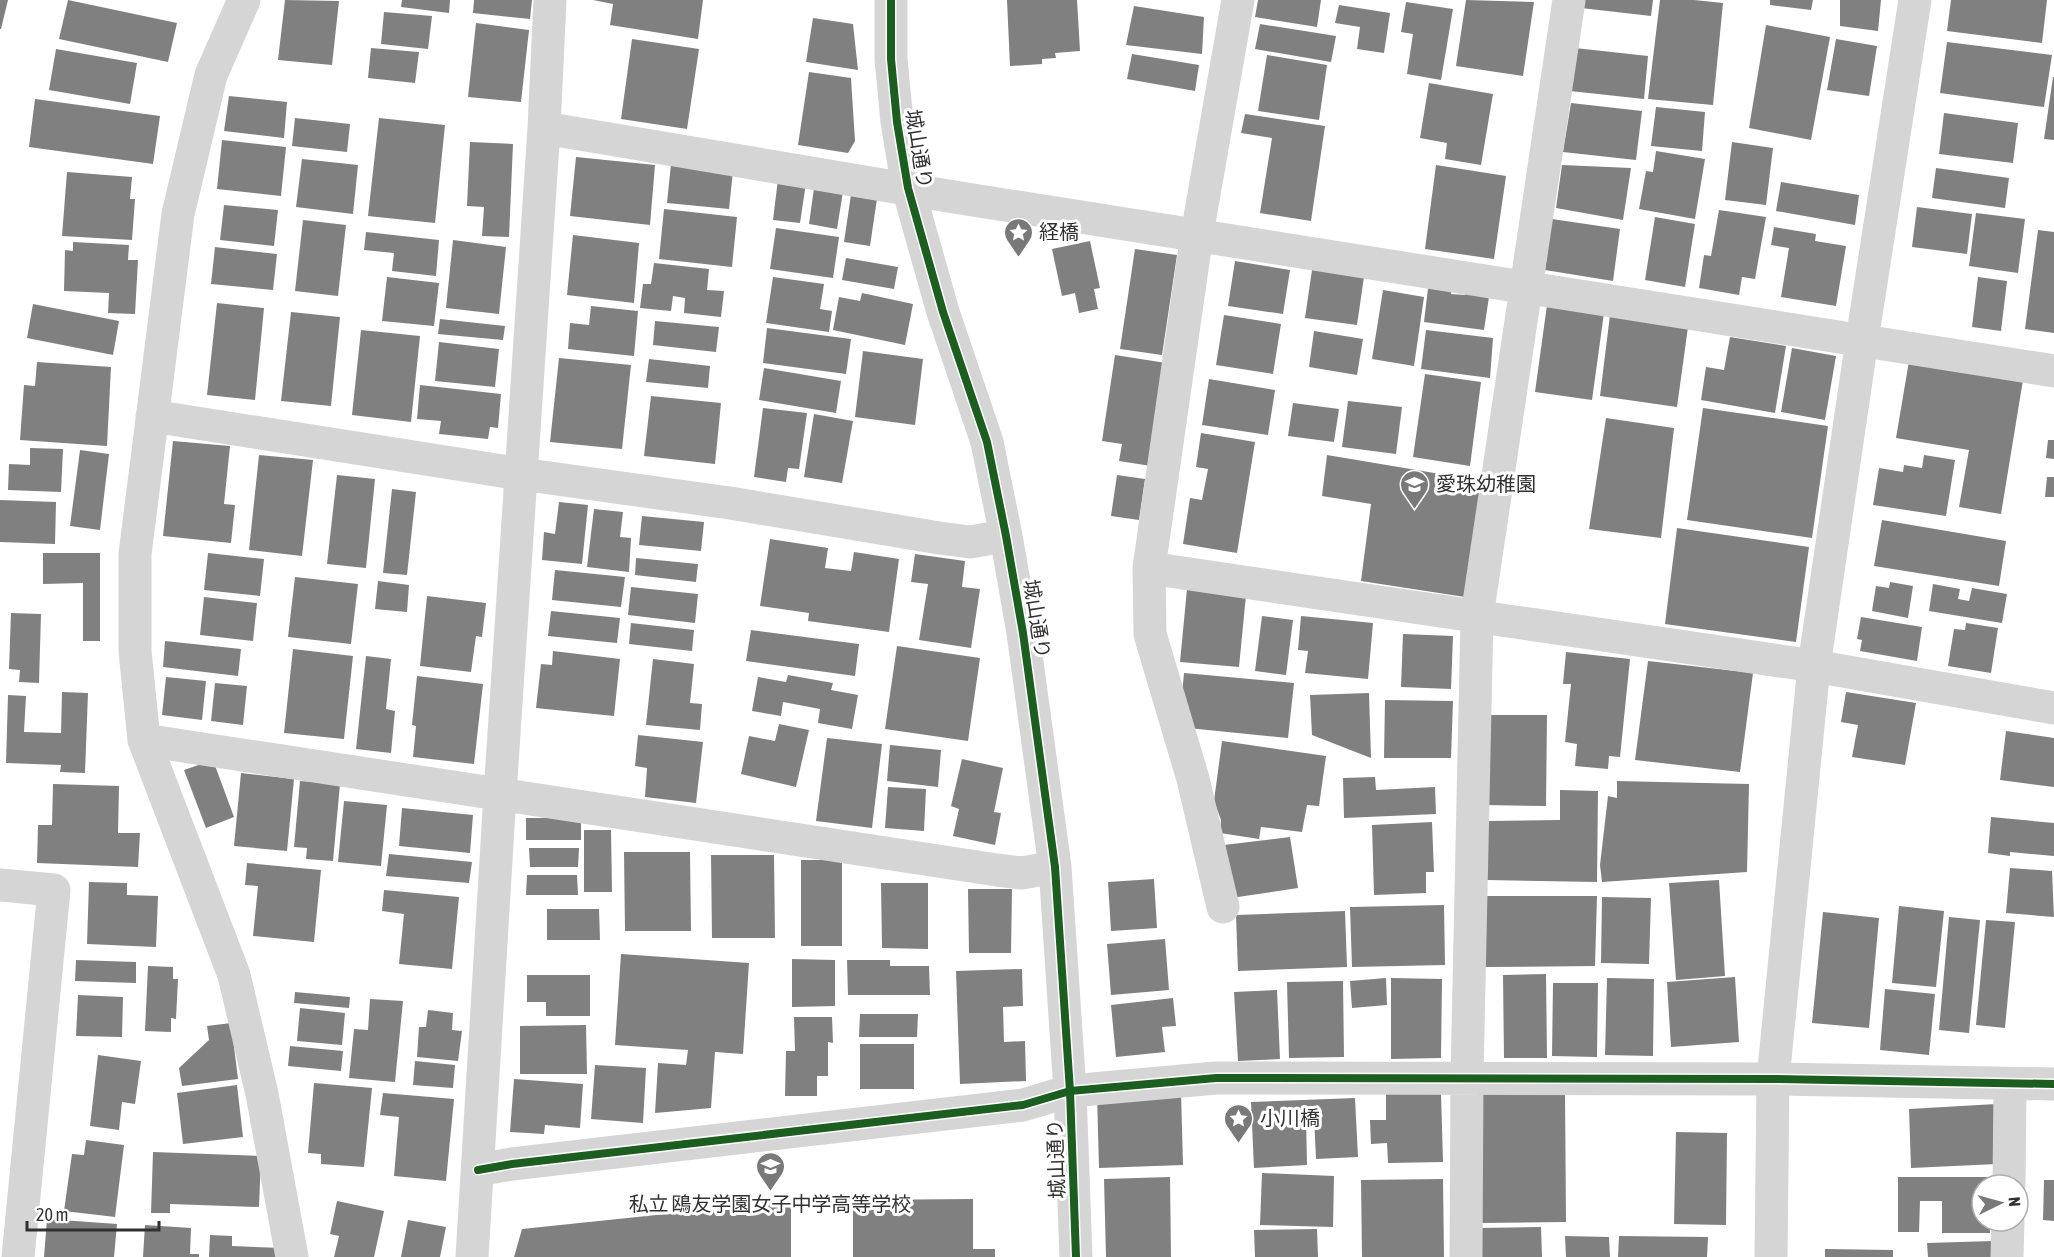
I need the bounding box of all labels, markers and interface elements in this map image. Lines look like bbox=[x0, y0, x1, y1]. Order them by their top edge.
street label: 城山通り bbox=[902, 108, 937, 190]
place icon: 経橋 bbox=[1002, 216, 1034, 258]
place label: 経橋 bbox=[1039, 220, 1079, 243]
school or university icon: 愛珠幼稚園 bbox=[1399, 468, 1431, 510]
place label: 愛珠幼稚園 bbox=[1436, 472, 1536, 495]
street label: 城山通り bbox=[1020, 578, 1055, 660]
place icon: 小川橋 bbox=[1223, 1102, 1255, 1144]
place label: 小川橋 bbox=[1260, 1106, 1320, 1129]
street label: 城山通り bbox=[1043, 1119, 1068, 1199]
school or university icon: 私立 鴎友学園女子中学高等学校 bbox=[754, 1150, 786, 1192]
north arrow bbox=[1970, 1173, 2030, 1233]
place label: 私立 鴎友学園女子中学高等学校 bbox=[629, 1192, 911, 1215]
scale bar bbox=[27, 1194, 159, 1232]
text: N bbox=[2006, 1196, 2024, 1207]
text: 20 m bbox=[36, 1204, 68, 1225]

